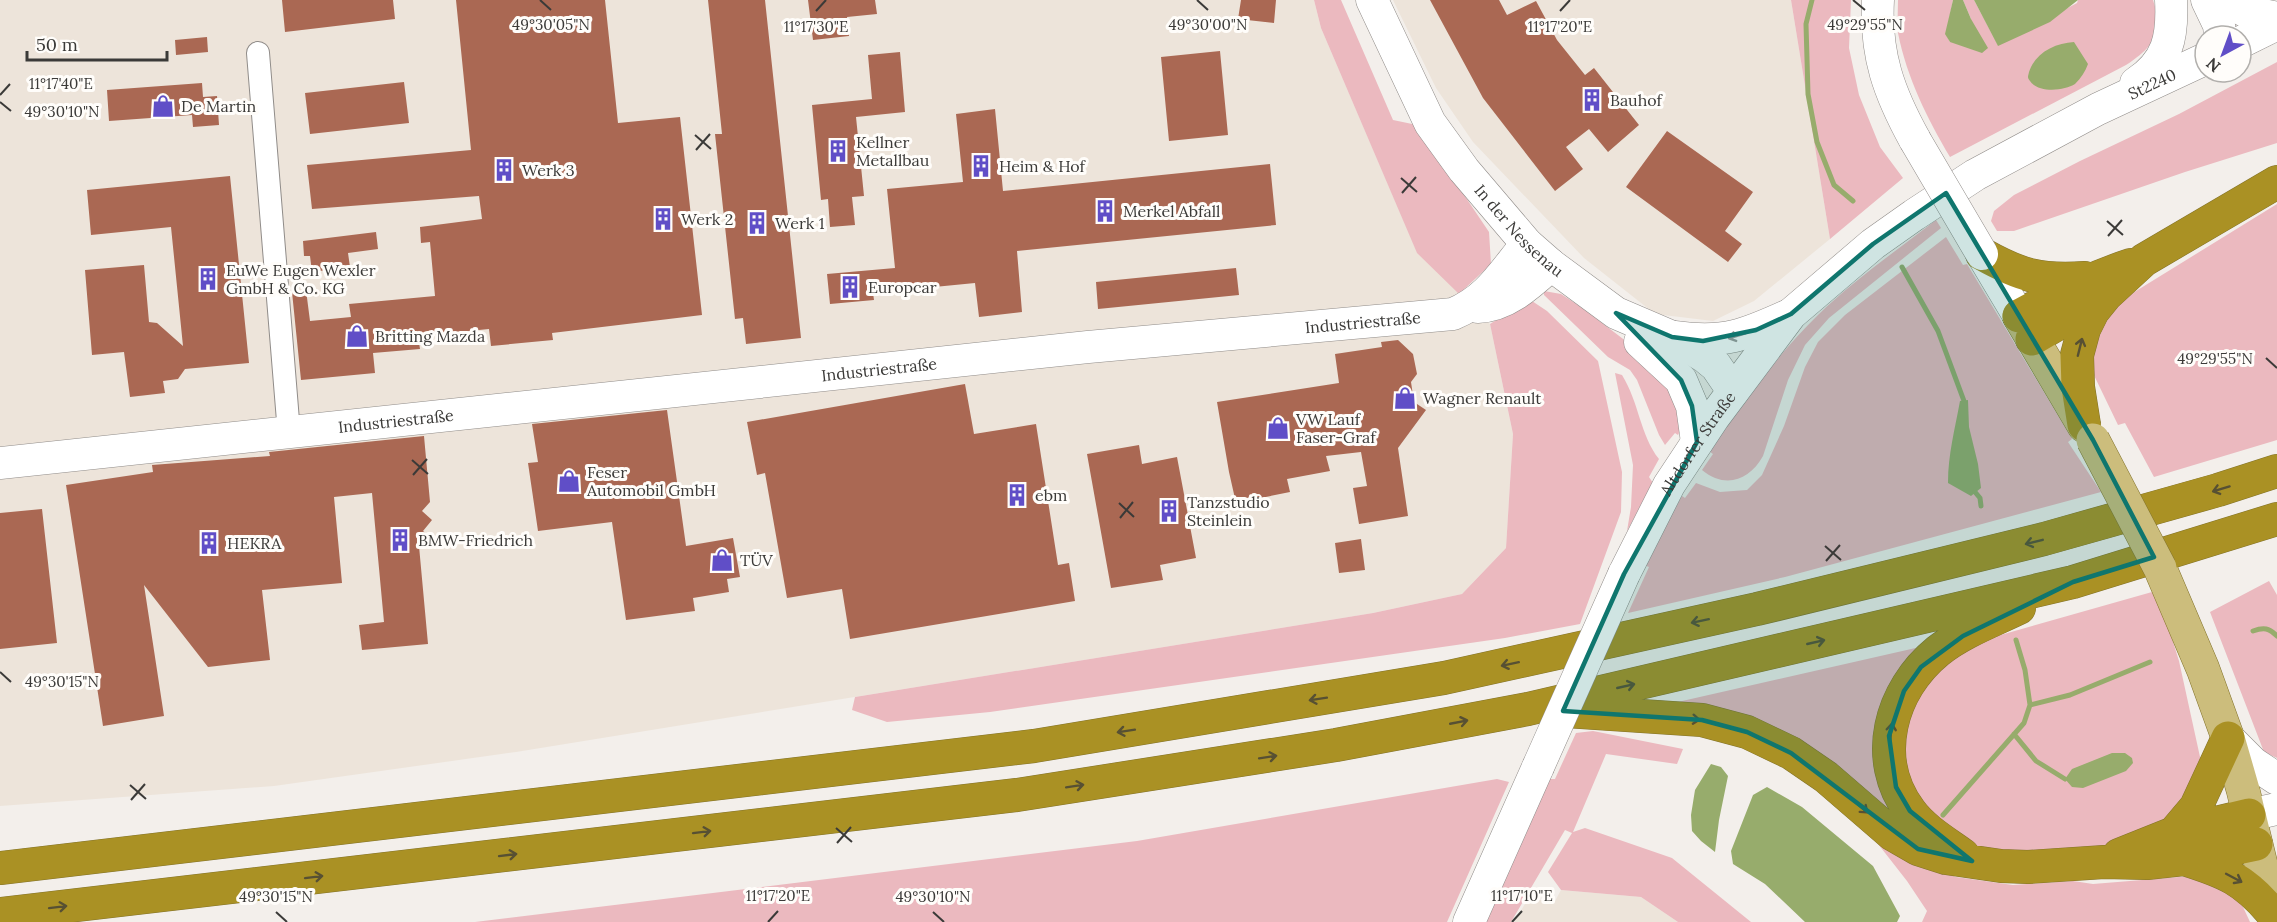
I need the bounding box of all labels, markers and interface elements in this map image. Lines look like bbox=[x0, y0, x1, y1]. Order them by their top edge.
text: 49°30'05"N bbox=[512, 15, 590, 34]
text: 49°30'00"N bbox=[1169, 15, 1247, 34]
text: 49°29'55"N bbox=[1827, 15, 1903, 34]
text: 11°17'30"E bbox=[784, 17, 848, 36]
text: 11°17'20"E bbox=[1528, 17, 1592, 36]
scale bar bbox=[27, 24, 166, 62]
north arrow bbox=[2193, 24, 2253, 84]
text: 50 m bbox=[36, 33, 78, 56]
text: N bbox=[2202, 54, 2224, 77]
street label: St2240 bbox=[2125, 64, 2179, 104]
text: 11°17'40"E bbox=[29, 74, 93, 93]
building icon: Bauhof bbox=[1579, 87, 1605, 113]
place label: Bauhof bbox=[1610, 90, 1664, 110]
shop icon: De Martin bbox=[150, 93, 176, 119]
place label: De Martin bbox=[181, 96, 256, 116]
text: 49°30'10"N bbox=[24, 102, 100, 121]
place label: Kellner Metallbau bbox=[856, 132, 930, 170]
building icon: Kellner Metallbau bbox=[825, 138, 851, 164]
building icon: Heim & Hof bbox=[968, 153, 994, 179]
place label: Heim & Hof bbox=[999, 156, 1087, 176]
building icon: Werk 3 bbox=[491, 157, 517, 183]
place label: Werk 3 bbox=[522, 160, 575, 180]
street label: In der Nessenau bbox=[1471, 180, 1568, 281]
building icon: Merkel Abfall bbox=[1092, 198, 1118, 224]
place label: Merkel Abfall bbox=[1123, 201, 1220, 221]
building icon: Werk 2 bbox=[650, 206, 676, 232]
place label: Werk 2 bbox=[681, 209, 733, 229]
building icon: Werk 1 bbox=[744, 210, 770, 236]
place label: Werk 1 bbox=[775, 213, 825, 233]
place label: EuWe Eugen Wexler GmbH & Co. KG bbox=[226, 260, 376, 298]
building icon: EuWe Eugen Wexler GmbH & Co. KG bbox=[195, 266, 221, 292]
building icon: Europcar bbox=[837, 274, 863, 300]
place label: Europcar bbox=[868, 277, 937, 297]
street label: Industriestraße bbox=[1304, 307, 1422, 337]
shop icon: Britting Mazda bbox=[344, 323, 370, 349]
place label: Britting Mazda bbox=[375, 326, 485, 346]
one-way arrow bbox=[1728, 331, 1747, 342]
one-way arrow bbox=[2074, 337, 2086, 356]
text: 49°29'55"N bbox=[2177, 349, 2253, 368]
street label: Industriestraße bbox=[820, 353, 938, 385]
shop icon: Wagner Renault bbox=[1392, 385, 1418, 411]
street label: Altdorfer Straße bbox=[1655, 387, 1740, 500]
place label: Wagner Renault bbox=[1423, 388, 1542, 408]
street label: Industriestraße bbox=[337, 405, 455, 437]
place label: VW Lauf Faser-Graf bbox=[1295, 409, 1377, 447]
shop icon: VW Lauf Faser-Graf bbox=[1265, 415, 1291, 441]
place label: Feser Automobil GmbH bbox=[586, 462, 716, 500]
shop icon: Feser Automobil GmbH bbox=[556, 468, 582, 494]
building icon: ebm bbox=[1004, 482, 1030, 508]
one-way arrow bbox=[2212, 484, 2231, 495]
place label: ebm bbox=[1035, 485, 1067, 505]
place label: Tanzstudio Steinlein bbox=[1187, 492, 1270, 530]
building icon: Tanzstudio Steinlein bbox=[1156, 498, 1182, 524]
building icon: BMW-Friedrich bbox=[387, 527, 413, 553]
building icon: HEKRA bbox=[196, 530, 222, 556]
place label: BMW-Friedrich bbox=[418, 530, 534, 550]
place label: HEKRA bbox=[227, 533, 282, 553]
one-way arrow bbox=[2024, 536, 2043, 548]
shop icon: TÜV bbox=[709, 547, 735, 573]
place label: TÜV bbox=[740, 550, 773, 570]
one-way arrow bbox=[1691, 616, 1710, 628]
one-way arrow bbox=[1806, 636, 1825, 648]
one-way arrow bbox=[1500, 658, 1519, 670]
text: 49°30'15"N bbox=[25, 672, 99, 691]
one-way arrow bbox=[1616, 680, 1635, 692]
one-way arrow bbox=[1309, 694, 1328, 705]
one-way arrow bbox=[1681, 714, 1701, 725]
one-way arrow bbox=[1449, 716, 1469, 727]
one-way arrow bbox=[1885, 722, 1896, 742]
one-way arrow bbox=[1116, 726, 1136, 737]
one-way arrow bbox=[1257, 751, 1277, 762]
one-way arrow bbox=[1065, 781, 1084, 792]
one-way arrow bbox=[1853, 800, 1868, 814]
one-way arrow bbox=[691, 826, 711, 837]
one-way arrow bbox=[498, 849, 517, 860]
one-way arrow bbox=[304, 872, 324, 883]
one-way arrow bbox=[2225, 872, 2242, 884]
text: 11°17'20"E bbox=[746, 886, 810, 905]
text: 11°17'10"E bbox=[1491, 886, 1553, 905]
text: 49°30'15"N bbox=[239, 887, 313, 906]
text: 49°30'10"N bbox=[895, 887, 971, 906]
one-way arrow bbox=[48, 902, 68, 913]

